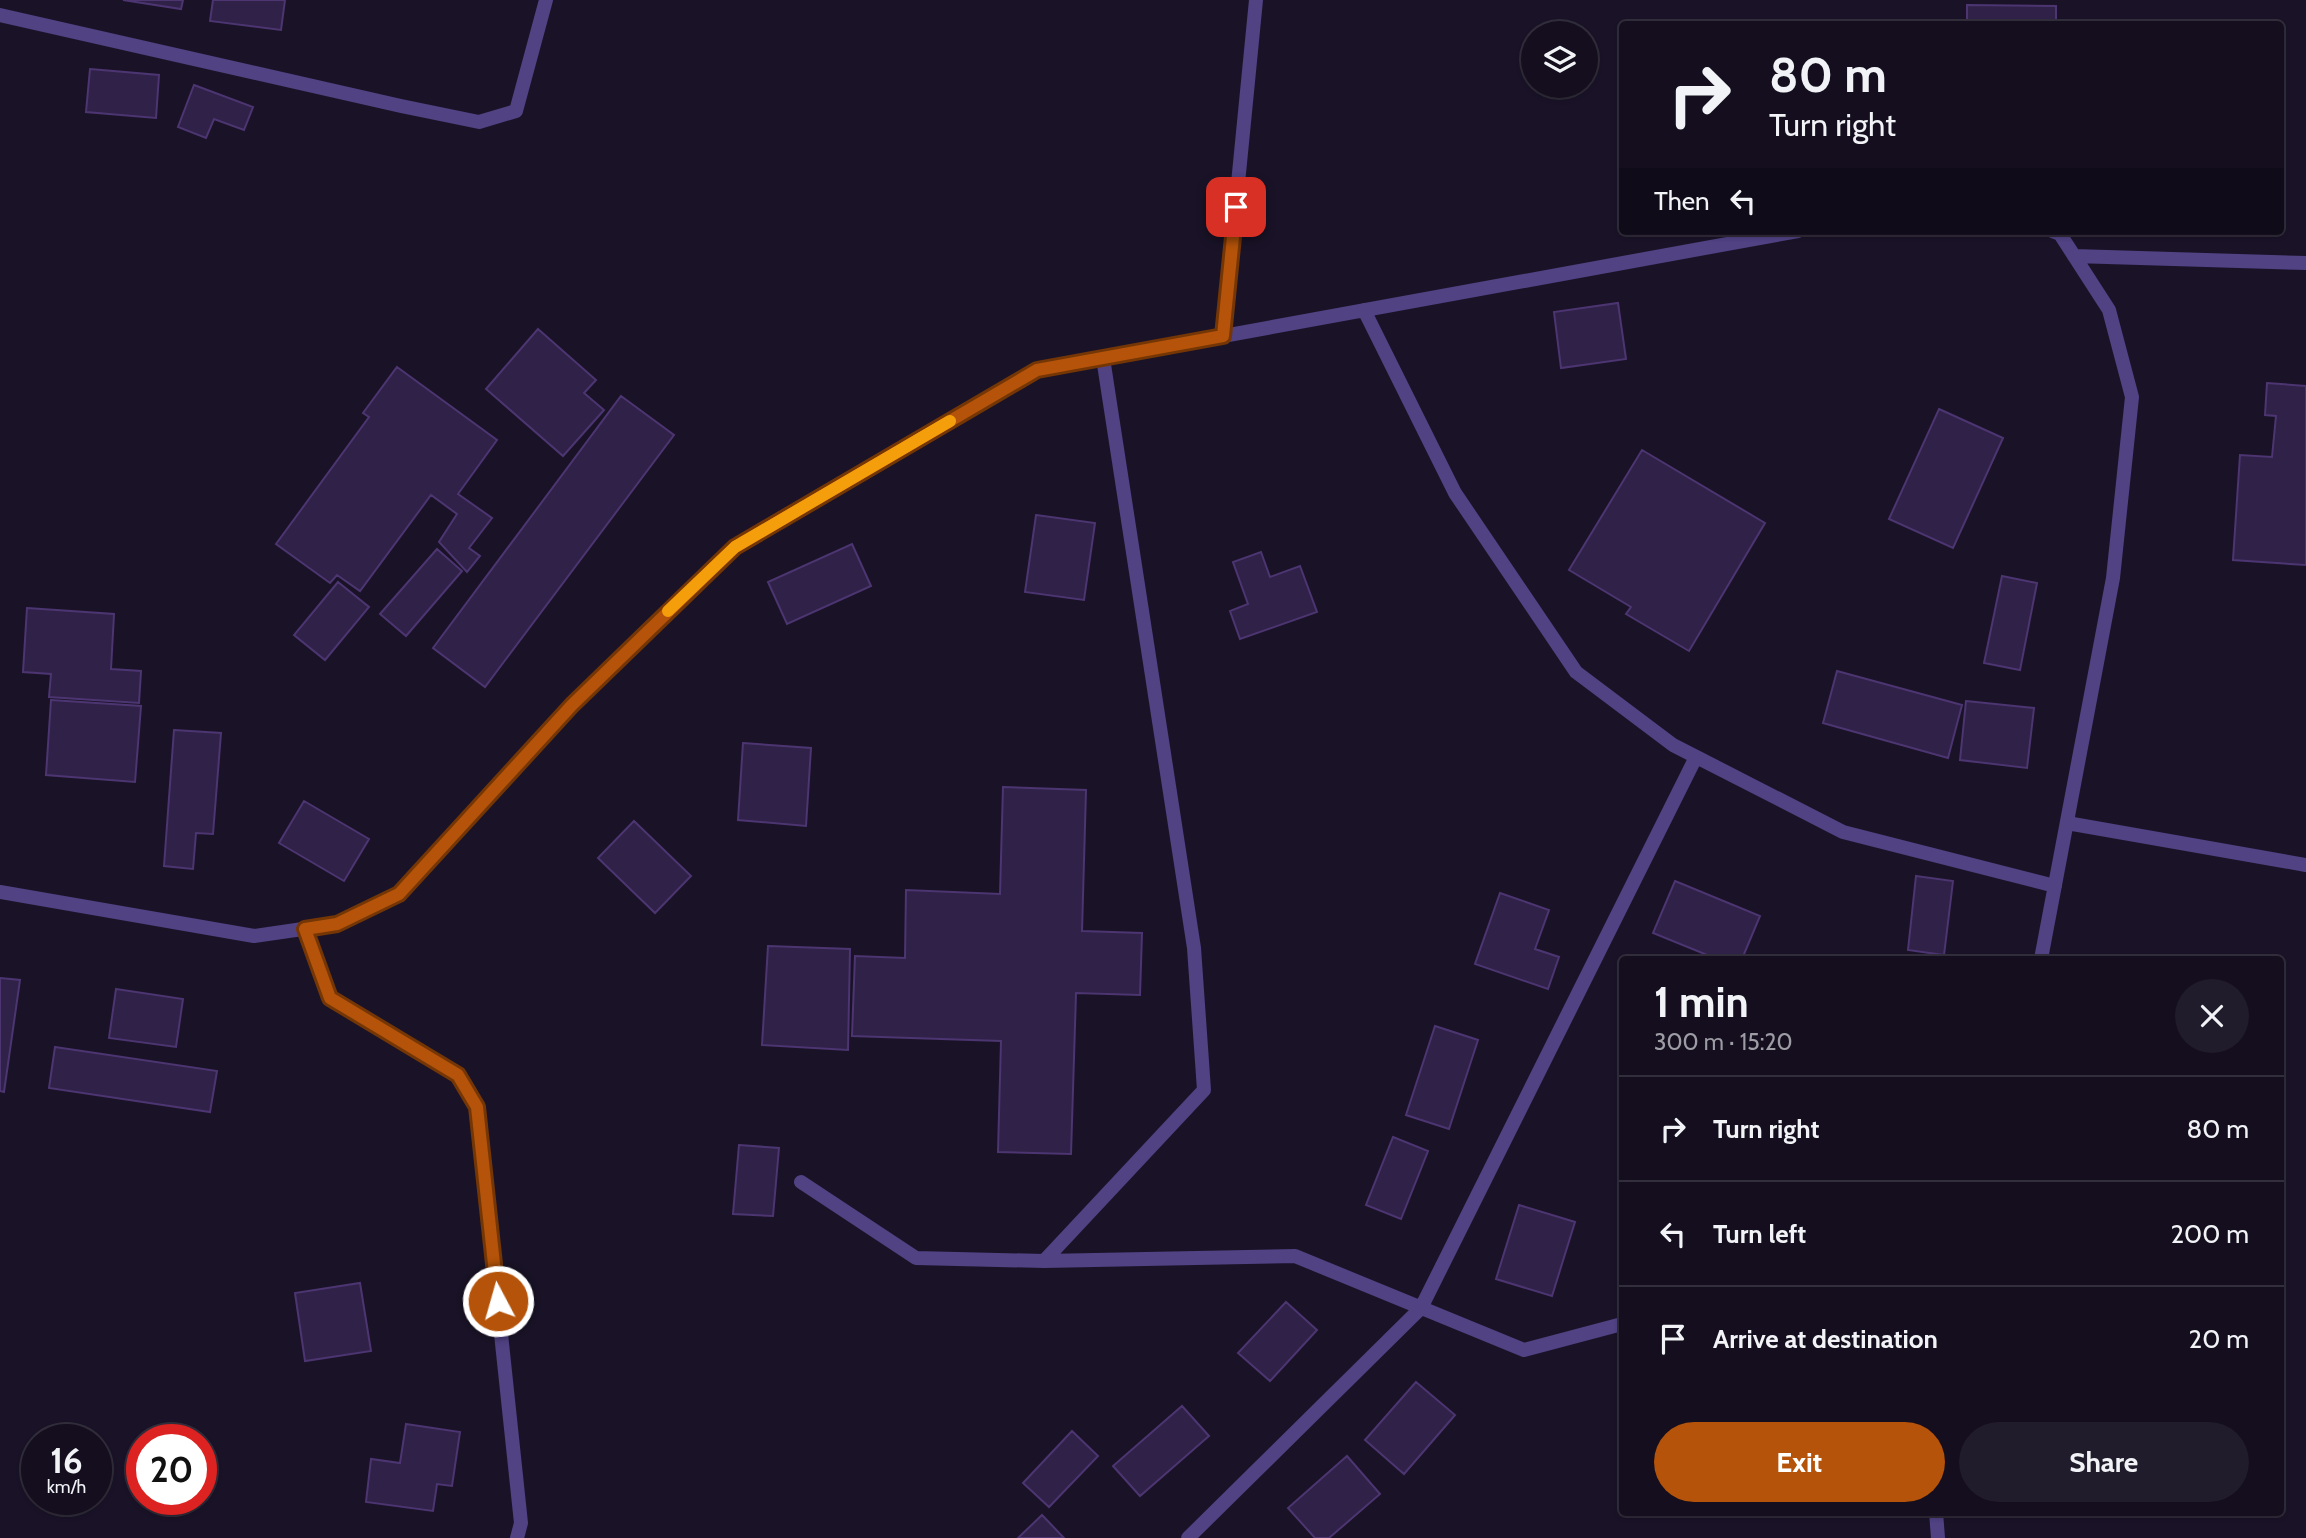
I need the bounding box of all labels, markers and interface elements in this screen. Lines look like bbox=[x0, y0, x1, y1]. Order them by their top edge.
map controls bbox=[1521, 21, 1598, 98]
button: layers bbox=[1521, 21, 1598, 98]
text: 80 m bbox=[1769, 45, 1887, 104]
icon: right bbox=[1654, 49, 1745, 140]
text: Turn right bbox=[1769, 105, 1896, 144]
pin bbox=[1206, 177, 1266, 237]
icon: left bbox=[1724, 182, 1762, 220]
text: Then bbox=[1654, 185, 1710, 217]
icon: arrive bbox=[1217, 188, 1255, 226]
text: 1 min bbox=[1654, 976, 1749, 1028]
button: close bbox=[2175, 979, 2249, 1053]
text: 300 m · 15:20 bbox=[1654, 1028, 1793, 1056]
icon: right bbox=[1654, 1110, 1692, 1148]
text: Turn right bbox=[1713, 1113, 1819, 1145]
text: 80 m bbox=[2186, 1113, 2249, 1145]
icon: left bbox=[1654, 1215, 1692, 1253]
text: Turn left bbox=[1713, 1218, 1806, 1250]
text: 200 m bbox=[2170, 1218, 2249, 1250]
position arrow bbox=[461, 1264, 535, 1338]
icon: arrive bbox=[1654, 1320, 1692, 1358]
text: Arrive at destination bbox=[1713, 1323, 1938, 1355]
text: 20 m bbox=[2189, 1323, 2249, 1355]
button: Exit bbox=[1654, 1422, 1945, 1502]
button: Share bbox=[1959, 1422, 2249, 1502]
speed limit sign: 20 bbox=[126, 1424, 217, 1515]
text: 16 bbox=[50, 1439, 83, 1482]
text: km/h bbox=[47, 1476, 86, 1498]

